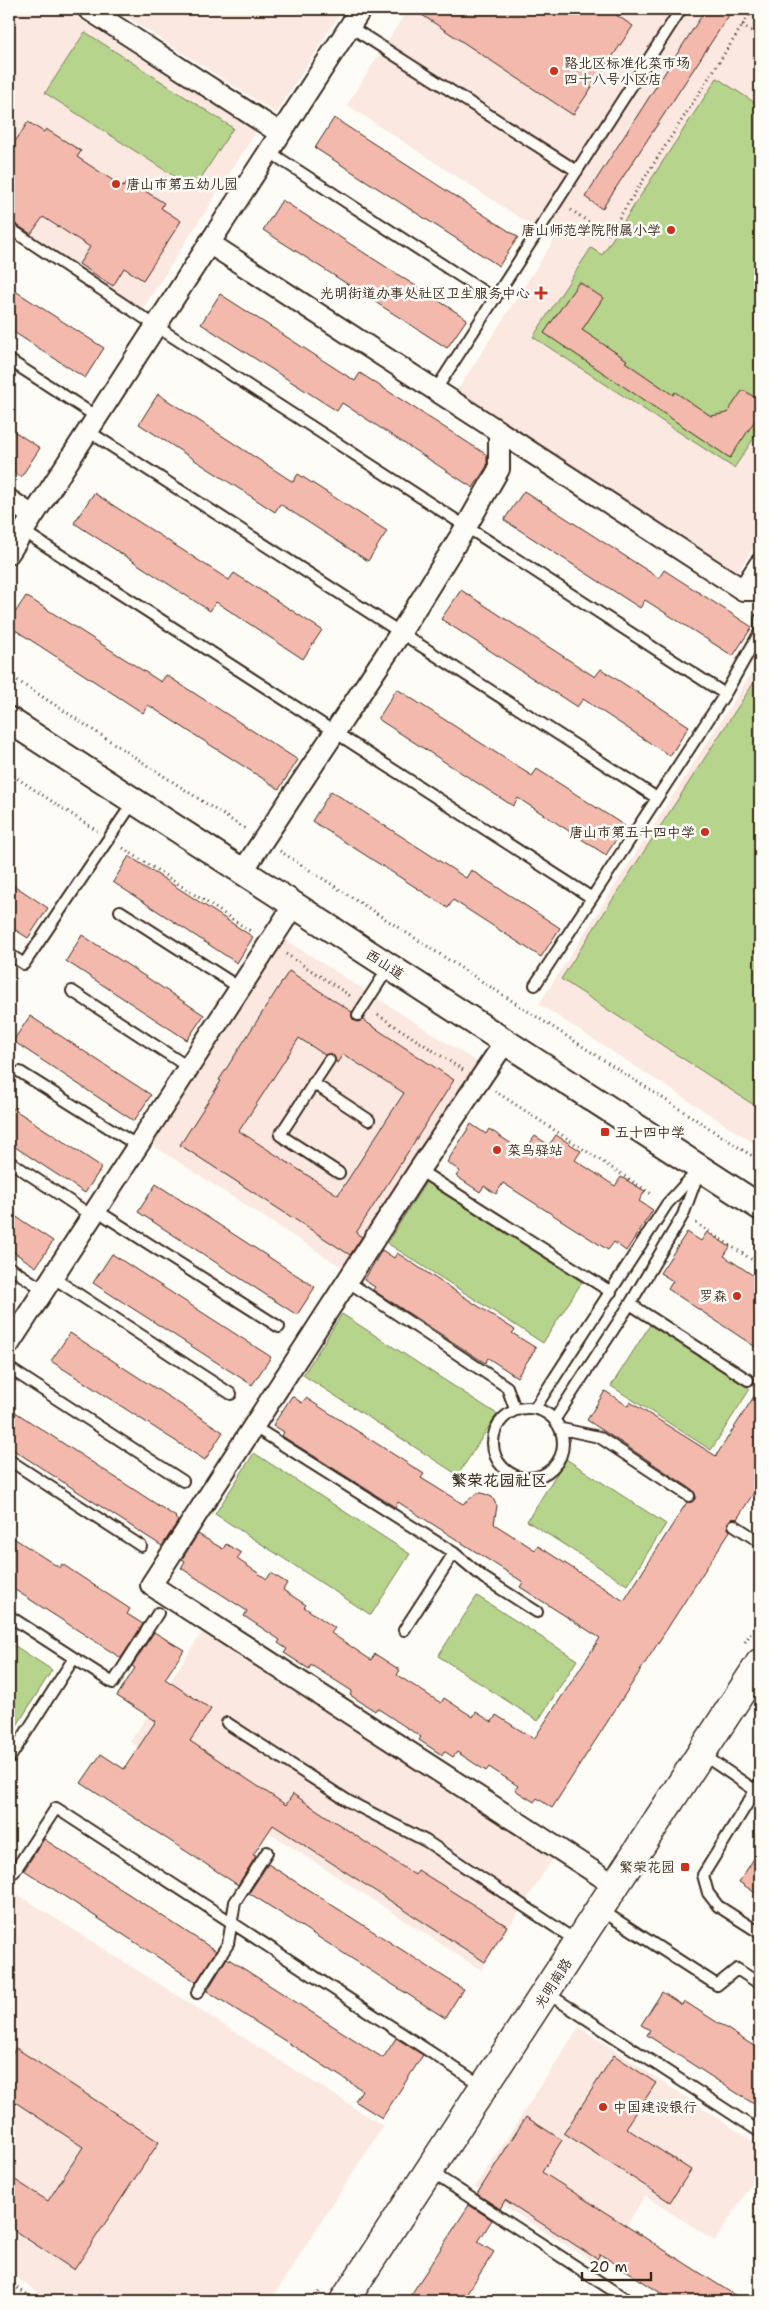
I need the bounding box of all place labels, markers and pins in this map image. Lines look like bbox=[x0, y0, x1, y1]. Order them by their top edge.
place label: 路北区标准化菜市场 四十八号小区店 bbox=[564, 54, 690, 88]
marker: 路北区标准化菜市场 四十八号小区店 bbox=[548, 65, 560, 77]
place label: 唐山市第五幼儿园 bbox=[126, 175, 238, 193]
marker: 唐山市第五幼儿园 bbox=[110, 178, 122, 190]
place label: 唐山师范学院附属小学 bbox=[521, 221, 661, 239]
marker: 唐山师范学院附属小学 bbox=[665, 224, 677, 236]
place label: 光明街道办事处社区卫生服务中心 bbox=[320, 284, 530, 302]
marker: 光明街道办事处社区卫生服务中心 bbox=[534, 286, 548, 300]
place label: 唐山市第五十四中学 bbox=[569, 823, 695, 841]
marker: 唐山市第五十四中学 bbox=[699, 826, 711, 838]
place label: 五十四中学 bbox=[615, 1123, 685, 1141]
marker: 五十四中学 bbox=[599, 1126, 611, 1138]
place label: 菜鸟驿站 bbox=[507, 1141, 563, 1159]
marker: 菜鸟驿站 bbox=[491, 1144, 503, 1156]
place label: 罗森 bbox=[699, 1287, 727, 1305]
marker: 罗森 bbox=[731, 1290, 743, 1302]
place label: 繁荣花园 bbox=[619, 1858, 675, 1876]
marker: 繁荣花园 bbox=[679, 1861, 691, 1873]
place label: 中国建设银行 bbox=[613, 2098, 697, 2116]
marker: 中国建设银行 bbox=[597, 2101, 609, 2113]

